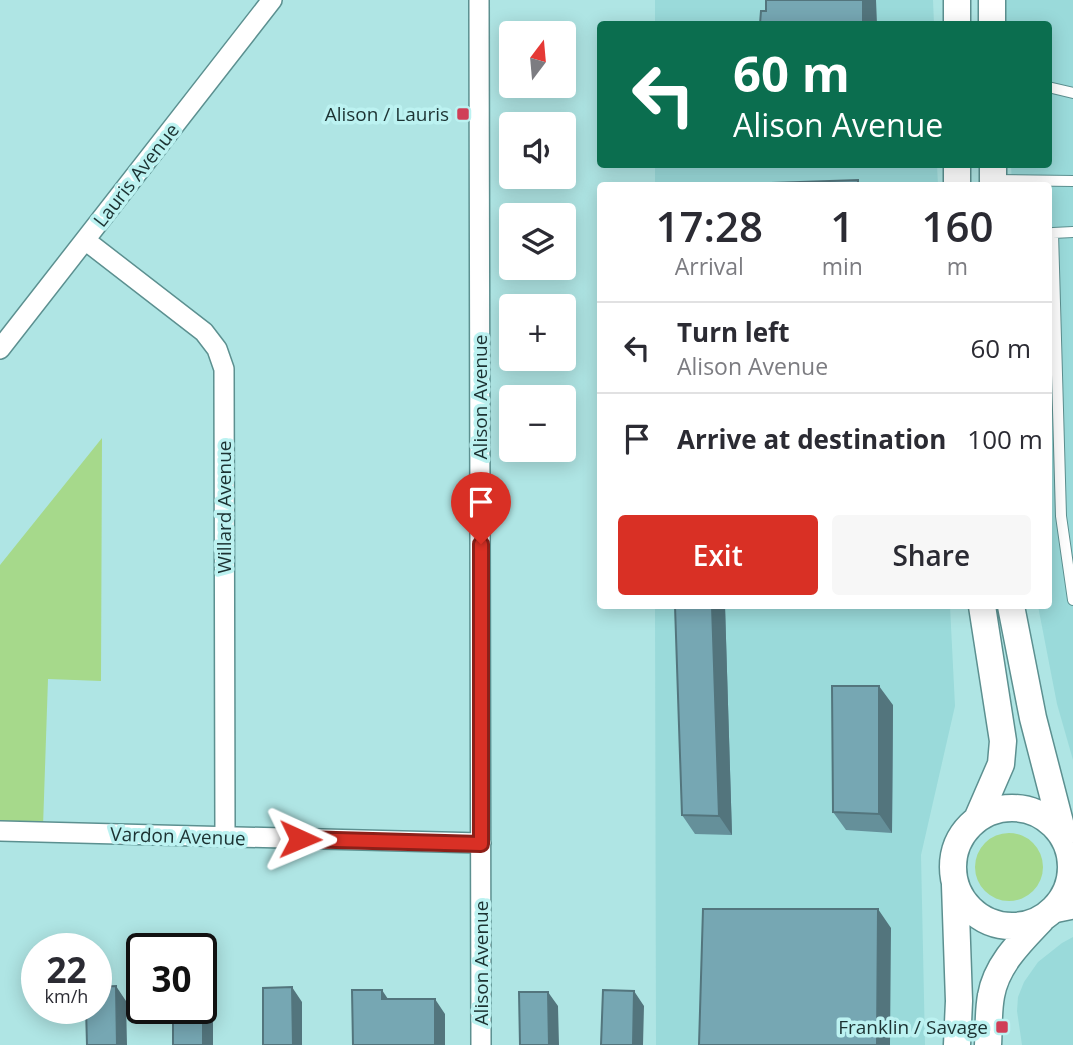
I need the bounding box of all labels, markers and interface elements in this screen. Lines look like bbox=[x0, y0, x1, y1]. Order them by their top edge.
north arrow bbox=[499, 21, 576, 98]
map controls bbox=[499, 21, 576, 462]
text: 60 m bbox=[733, 40, 850, 106]
icon: left bbox=[618, 49, 709, 140]
place label: Alison / Lauris bbox=[325, 101, 449, 127]
text: Alison Avenue bbox=[733, 103, 943, 146]
marker: Alison / Lauris bbox=[455, 106, 471, 122]
button: sound bbox=[499, 112, 576, 189]
street label: Lauris Avenue bbox=[87, 118, 185, 232]
text: 17:28 bbox=[656, 197, 763, 254]
text: 1 bbox=[830, 197, 854, 254]
text: 160 bbox=[921, 197, 993, 254]
button: layers bbox=[499, 203, 576, 280]
text: Arrival bbox=[675, 250, 744, 282]
text: min bbox=[822, 250, 863, 282]
text: m bbox=[947, 250, 968, 282]
button: + bbox=[499, 294, 576, 371]
text: Turn left bbox=[677, 314, 789, 350]
icon: left bbox=[618, 329, 656, 367]
text: 60 m bbox=[970, 330, 1031, 366]
street label: Alison Avenue bbox=[467, 335, 493, 459]
text: Alison Avenue bbox=[677, 350, 828, 382]
button: − bbox=[499, 385, 576, 462]
icon: arrive bbox=[618, 420, 656, 458]
text: Arrive at destination bbox=[677, 421, 946, 457]
text: 100 m bbox=[967, 421, 1043, 457]
street label: Willard Avenue bbox=[211, 441, 237, 573]
pin bbox=[451, 472, 511, 544]
icon: arrive bbox=[462, 483, 500, 521]
button: Exit bbox=[618, 515, 818, 595]
button: Share bbox=[832, 515, 1031, 595]
position arrow bbox=[263, 802, 337, 876]
street label: Vardon Avenue bbox=[110, 821, 246, 851]
street label: Alison Avenue bbox=[468, 901, 494, 1025]
speed limit sign: 30 bbox=[126, 933, 217, 1024]
text: 22 bbox=[46, 946, 87, 993]
text: km/h bbox=[45, 984, 88, 1008]
place label: Franklin / Savage bbox=[838, 1014, 988, 1040]
marker: Franklin / Savage bbox=[994, 1019, 1010, 1035]

